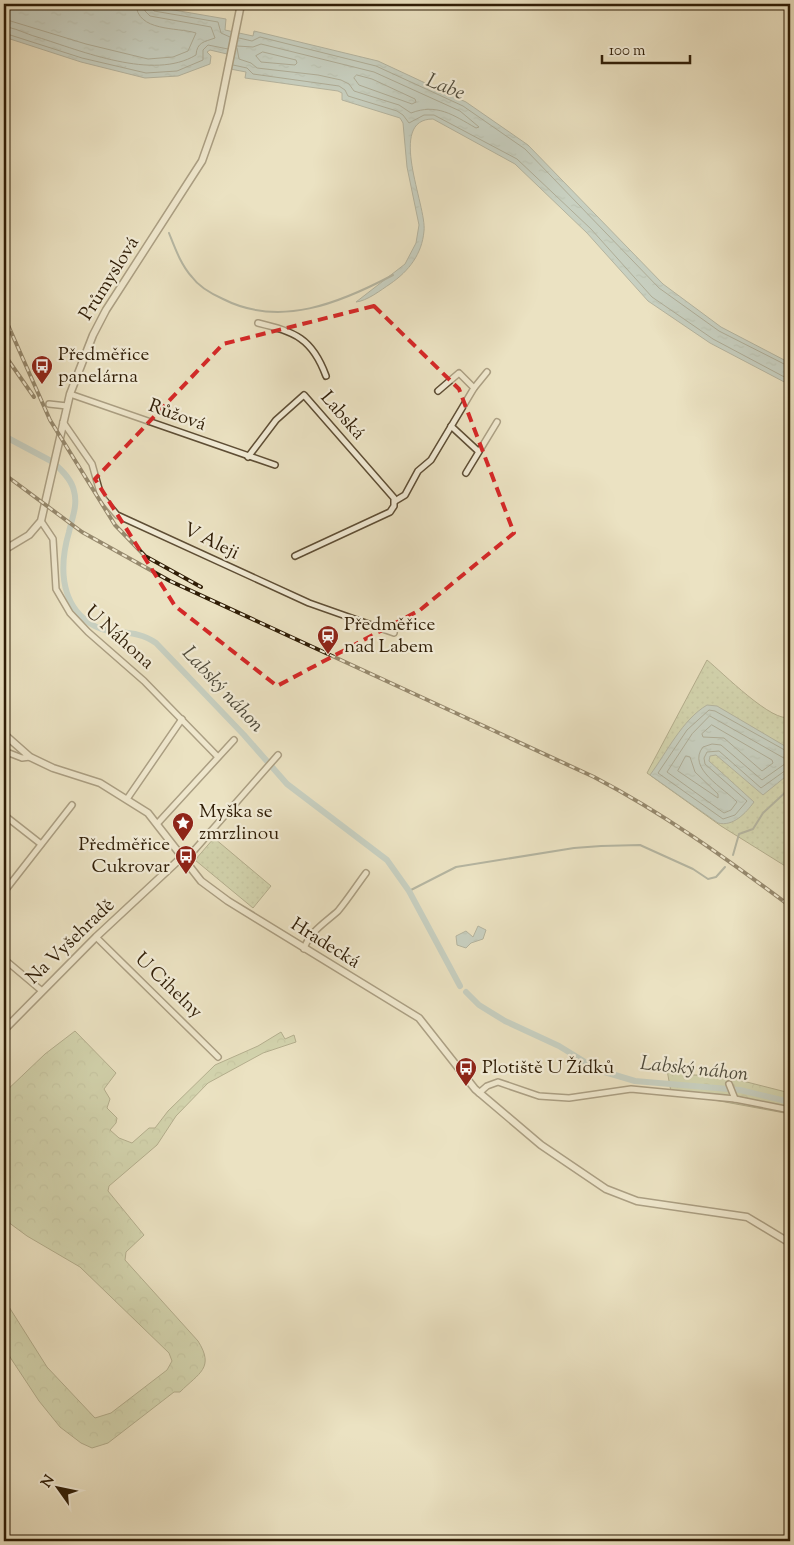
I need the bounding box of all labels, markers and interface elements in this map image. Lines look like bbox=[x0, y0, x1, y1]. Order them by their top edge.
scale bar bbox=[602, 32, 689, 64]
text: 100 m bbox=[609, 41, 646, 62]
water label: Labe bbox=[421, 67, 469, 109]
street label: Průmyslová bbox=[74, 232, 147, 326]
place label: Předměřice panelárna bbox=[58, 342, 150, 391]
bus stop icon: Předměřice panelárna bbox=[30, 354, 54, 385]
street label: Labská bbox=[313, 386, 371, 447]
street label: Růžová bbox=[144, 393, 210, 439]
street label: V Aleji bbox=[178, 517, 244, 567]
street label: U Náhona bbox=[78, 600, 160, 677]
place label: Předměřice nad Labem bbox=[344, 612, 436, 661]
station icon: Předměřice nad Labem bbox=[316, 624, 340, 655]
water label: Labský náhon bbox=[174, 640, 270, 740]
place label: Myška se zmrzlinou bbox=[199, 799, 279, 848]
place icon: Myška se zmrzlinou bbox=[171, 811, 195, 842]
place label: Předměřice Cukrovar bbox=[79, 832, 170, 881]
bus stop icon: Předměřice Cukrovar bbox=[174, 844, 198, 875]
street label: Na Vyšehradě bbox=[21, 893, 121, 991]
street label: Hradecká bbox=[285, 912, 365, 976]
street label: U Cihelny bbox=[128, 947, 208, 1026]
water label: Labský náhon bbox=[638, 1050, 750, 1090]
place label: Plotiště U Žídků bbox=[482, 1055, 614, 1082]
bus stop icon: Plotiště U Žídků bbox=[454, 1056, 478, 1087]
north arrow bbox=[32, 1462, 82, 1512]
text: N bbox=[37, 1472, 60, 1492]

